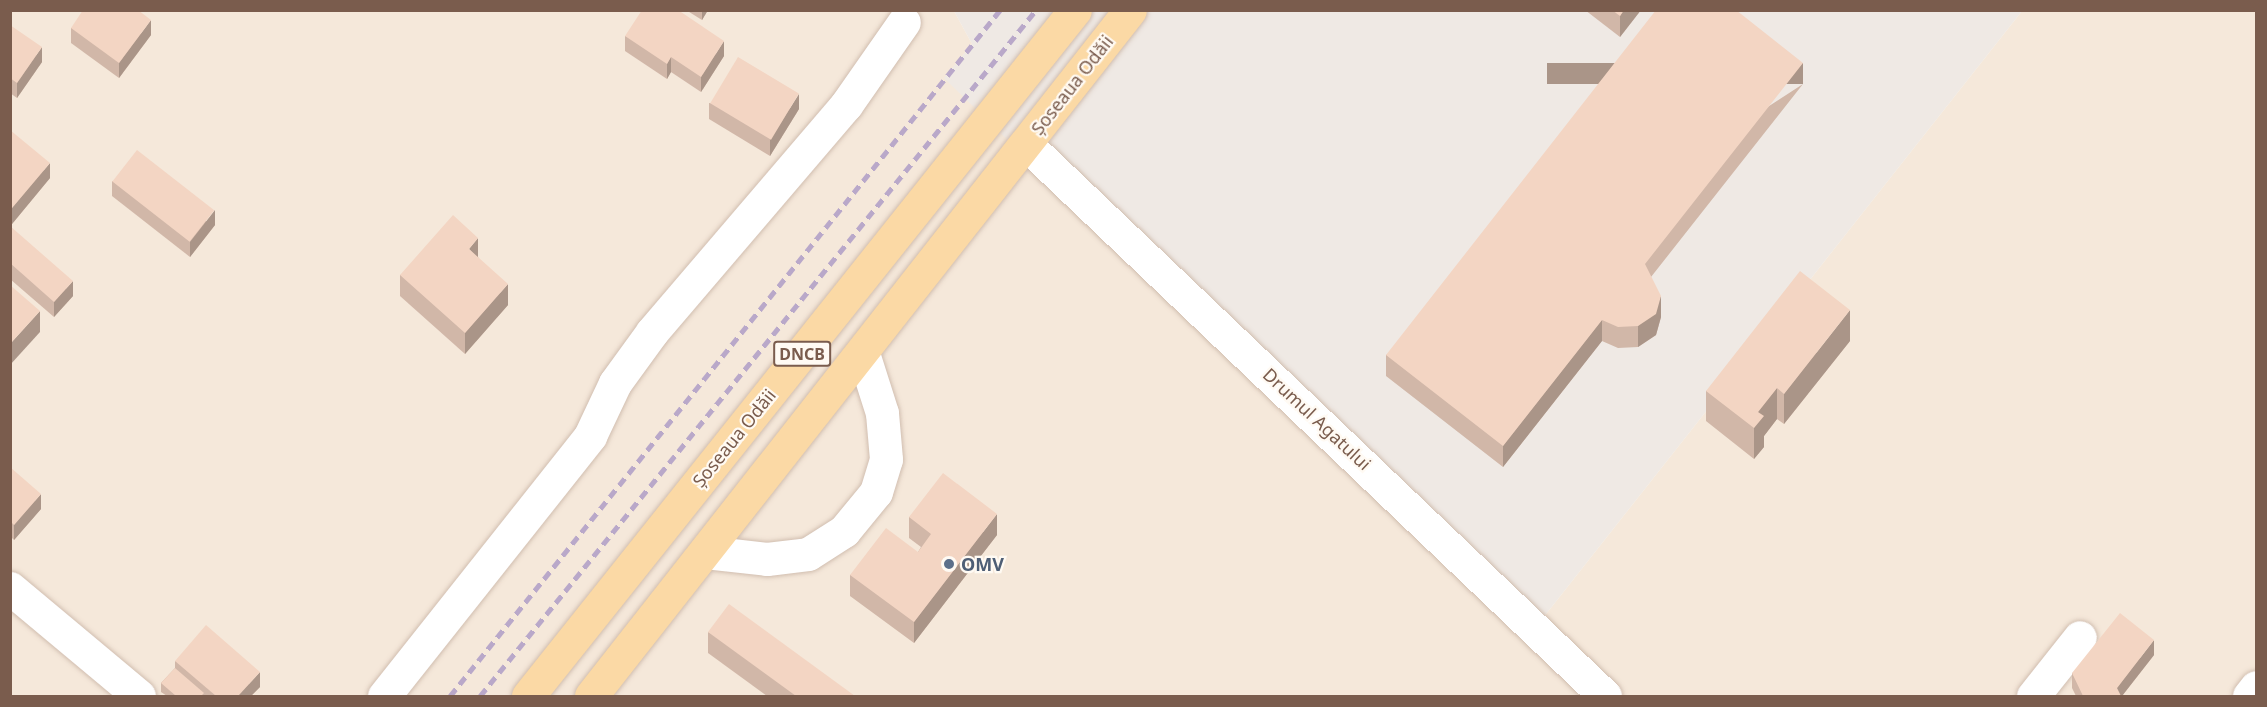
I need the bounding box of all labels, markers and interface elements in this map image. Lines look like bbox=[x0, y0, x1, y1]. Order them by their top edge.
street label: Șoseaua Odăii bbox=[1027, 31, 1117, 139]
road number: DNCB bbox=[772, 341, 832, 367]
street label: Drumul Agatului bbox=[1259, 363, 1375, 475]
street label: Șoseaua Odăii bbox=[688, 385, 780, 491]
place label: OMV bbox=[961, 553, 1004, 575]
marker: OMV bbox=[942, 557, 956, 571]

